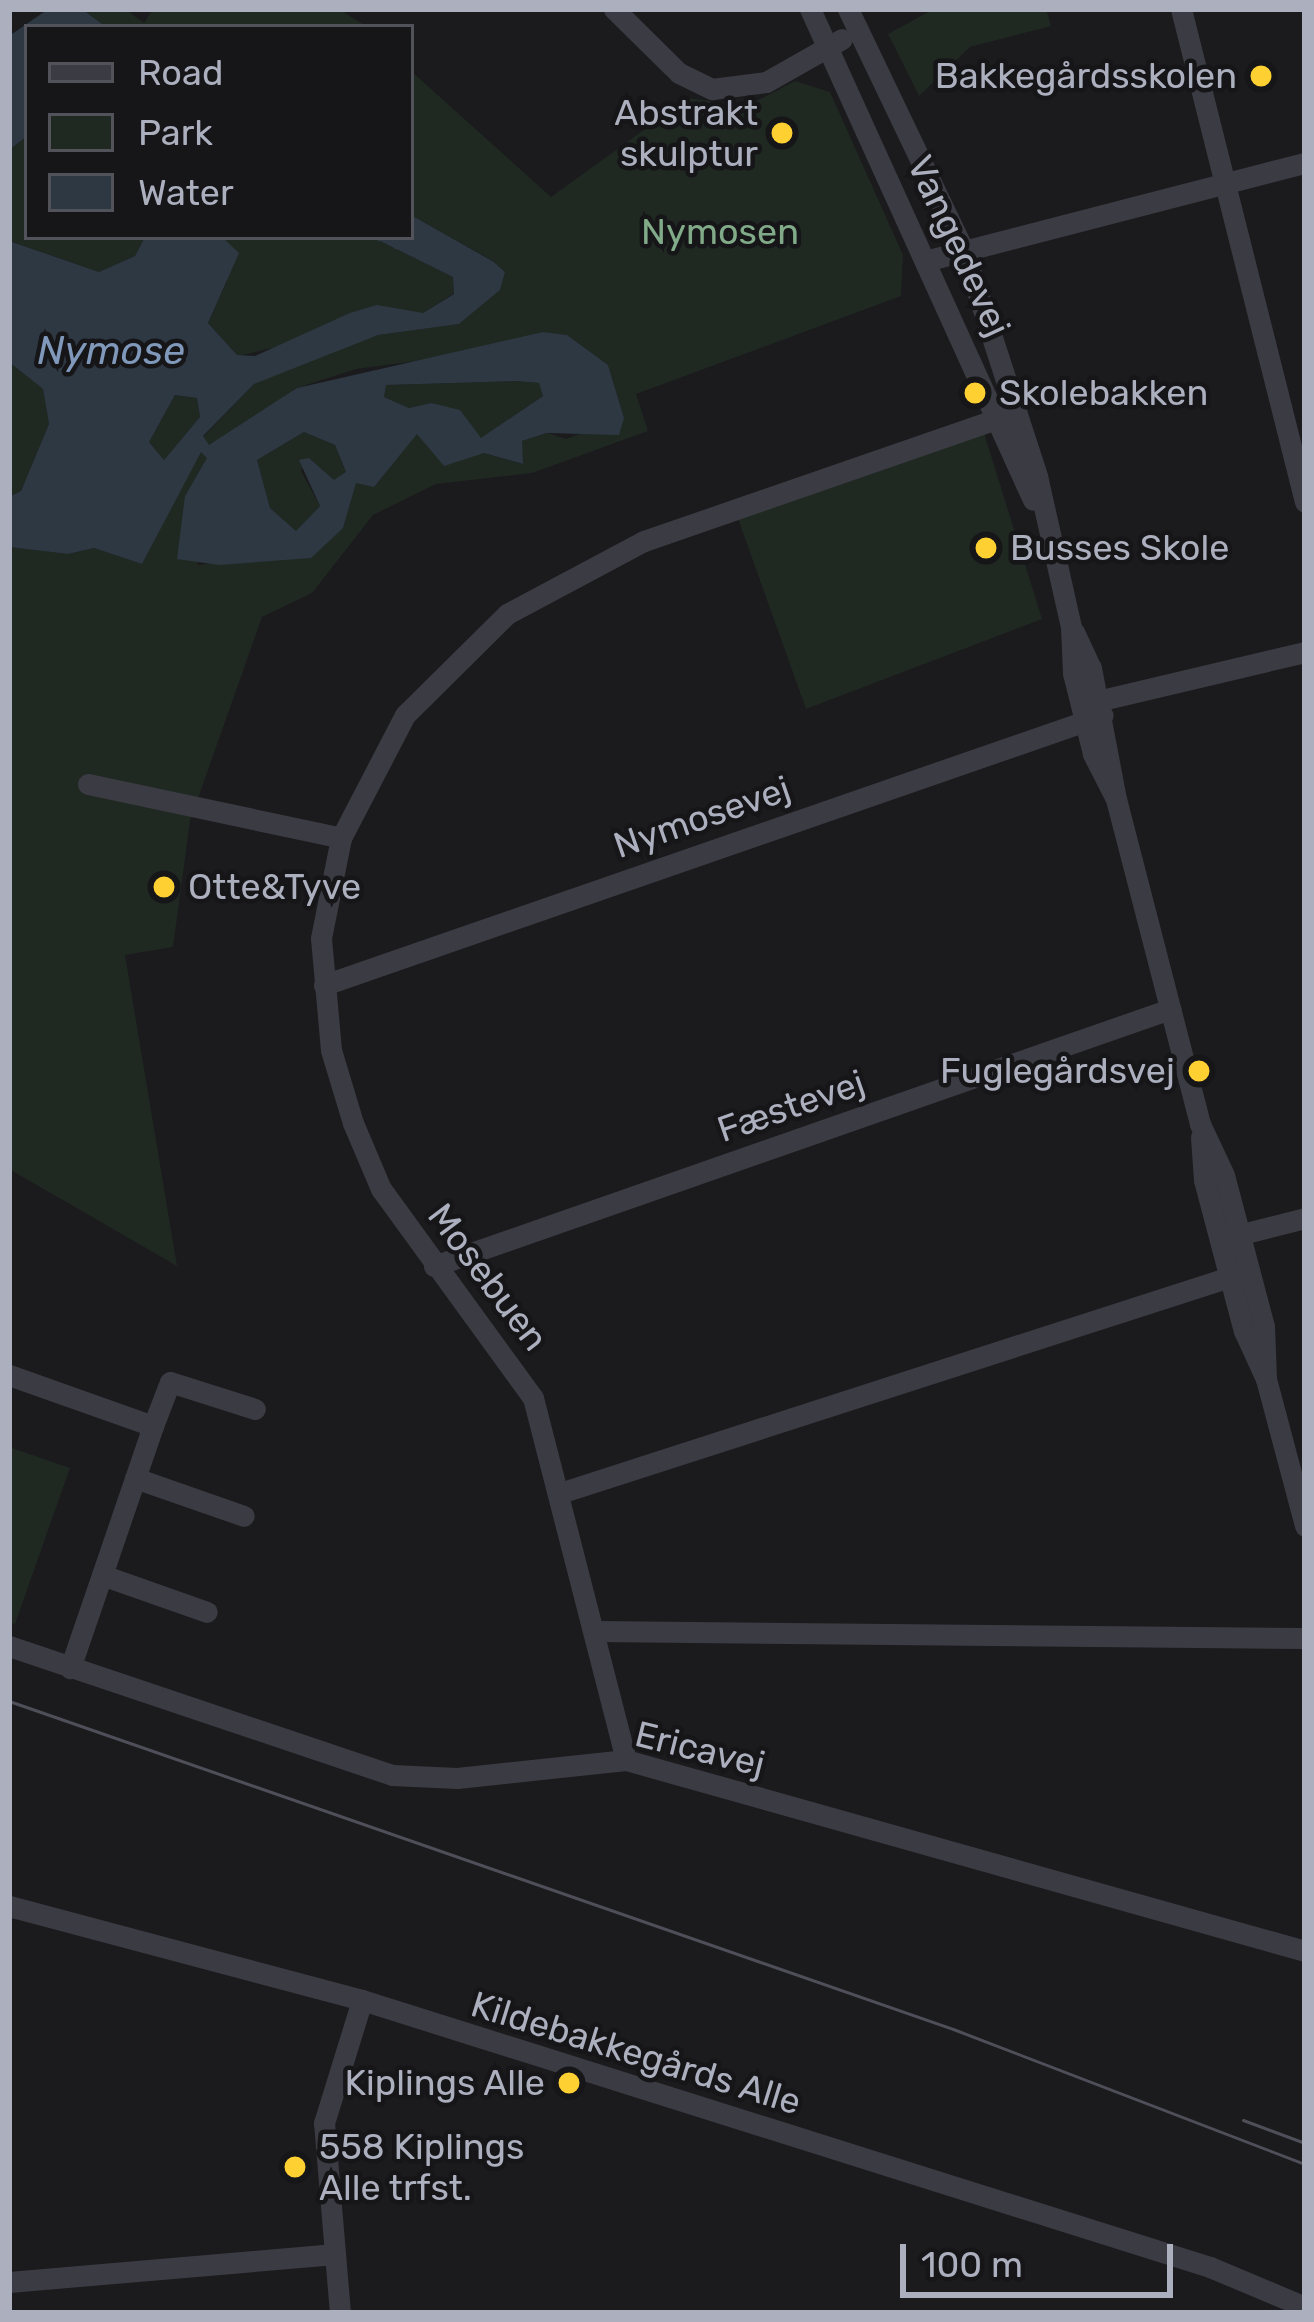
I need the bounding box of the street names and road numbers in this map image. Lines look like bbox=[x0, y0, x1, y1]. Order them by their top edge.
street label: Vangedevej bbox=[898, 149, 1020, 343]
street label: Nymosevej bbox=[608, 767, 796, 867]
street label: Fæstevej bbox=[712, 1061, 870, 1151]
street label: Mosebuen bbox=[419, 1195, 557, 1359]
street label: Ericavej bbox=[631, 1712, 769, 1786]
street label: Kildebakkegårds Alle bbox=[465, 1982, 807, 2124]

